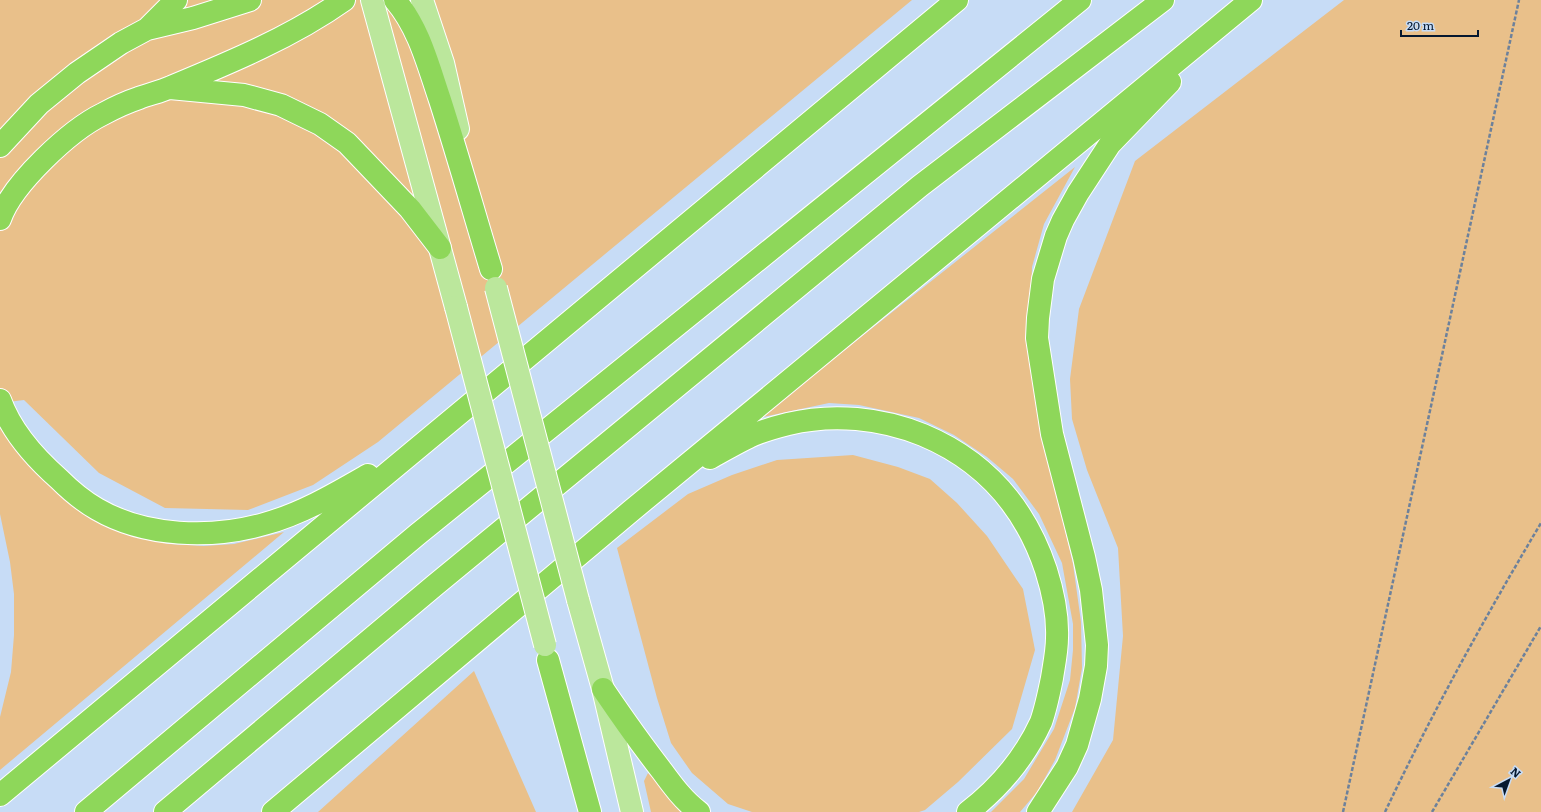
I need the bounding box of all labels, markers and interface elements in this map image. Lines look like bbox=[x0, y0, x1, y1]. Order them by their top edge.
scale bar bbox=[1401, 12, 1478, 38]
text: 20 m bbox=[1407, 16, 1434, 34]
north arrow bbox=[1489, 760, 1529, 800]
text: N bbox=[1507, 763, 1525, 781]

